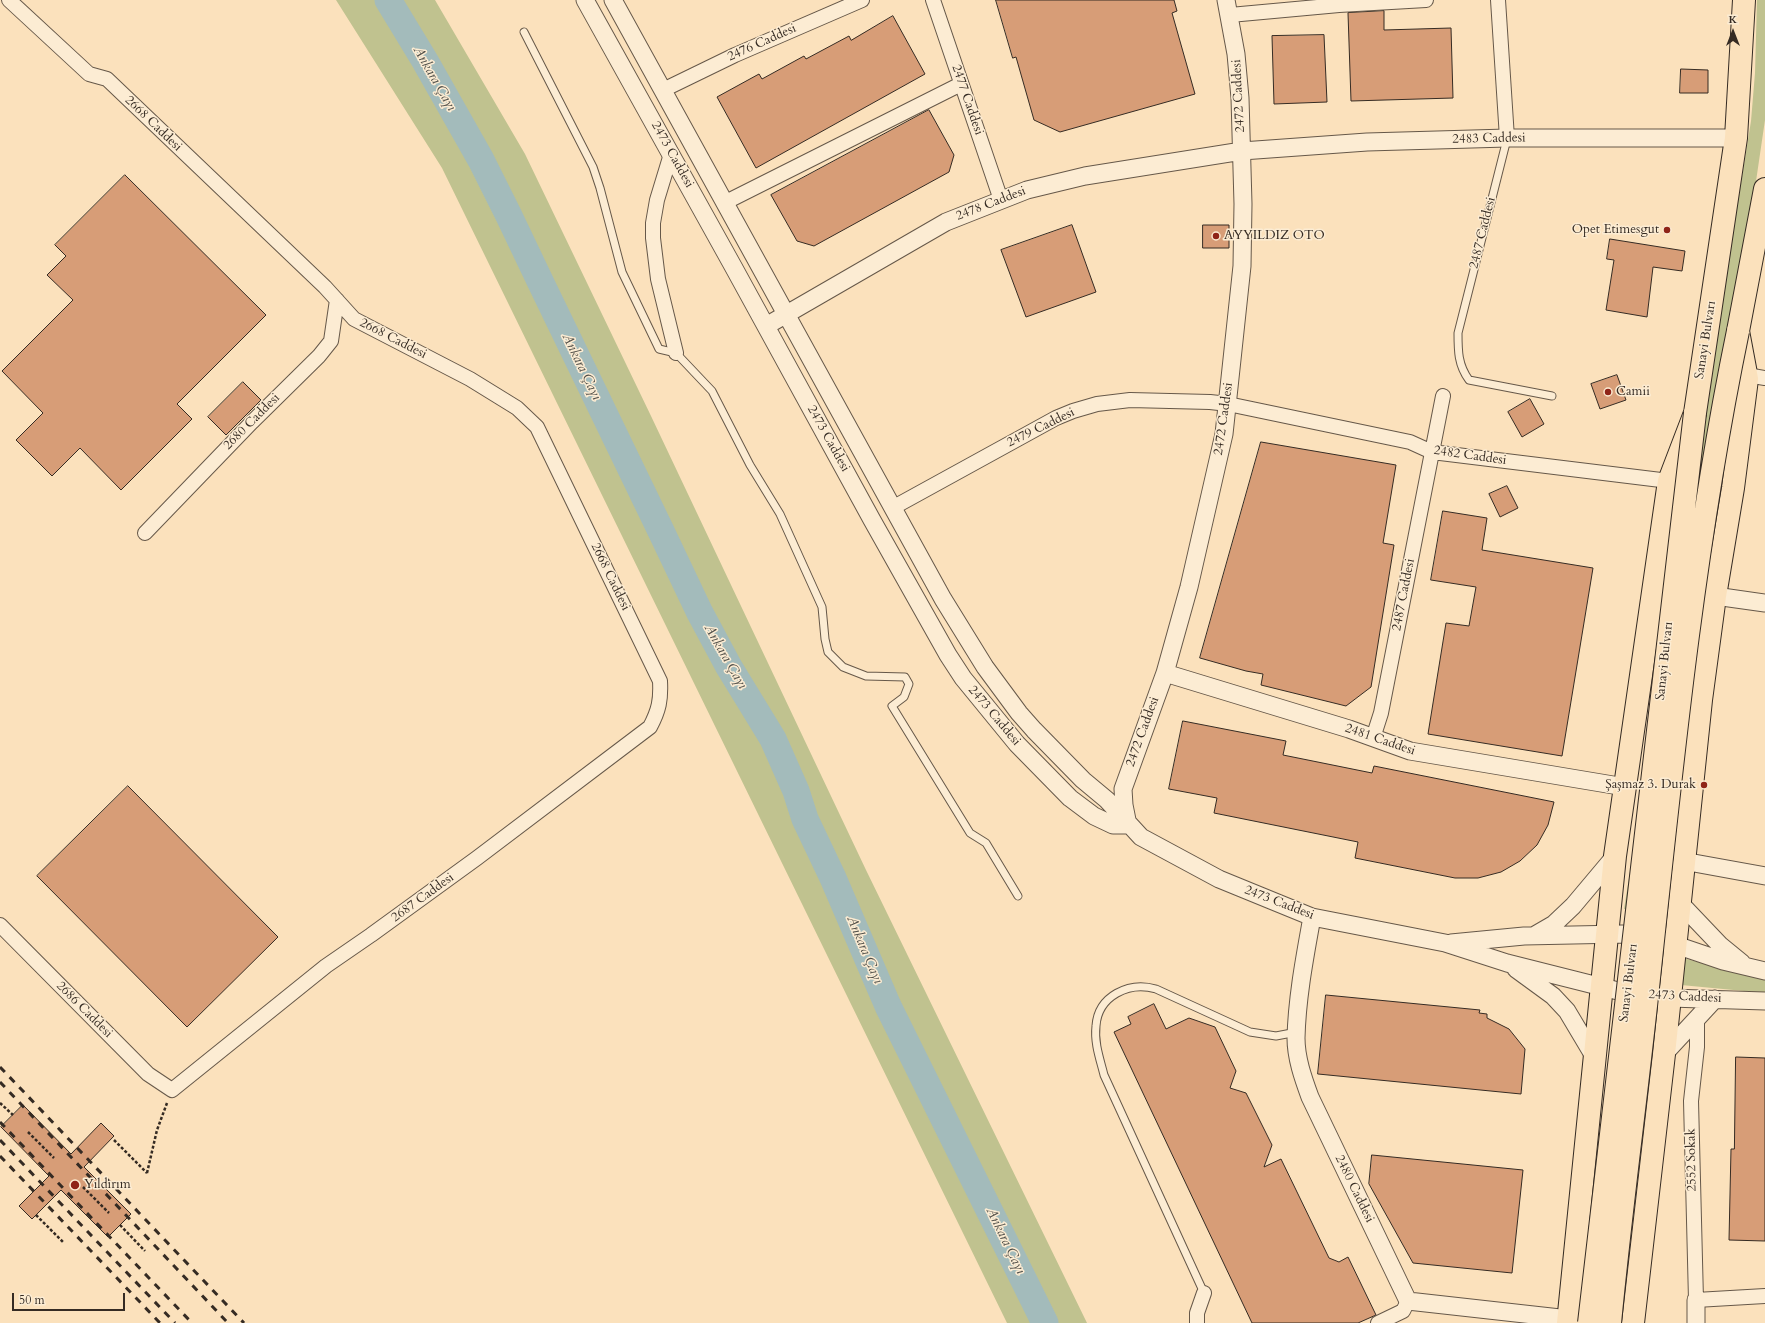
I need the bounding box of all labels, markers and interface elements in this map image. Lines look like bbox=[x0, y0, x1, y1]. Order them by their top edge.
north arrow bbox=[1713, 12, 1753, 52]
text: K bbox=[1729, 12, 1737, 27]
street label: 2476 Caddesi bbox=[725, 21, 799, 65]
water label: Ankara Çayı bbox=[409, 44, 459, 114]
street label: 2472 Caddesi bbox=[1229, 59, 1249, 133]
street label: 2477 Caddesi bbox=[948, 63, 986, 137]
street label: 2668 Caddesi bbox=[121, 93, 185, 155]
street label: 2473 Caddesi bbox=[647, 119, 697, 191]
street label: 2483 Caddesi bbox=[1452, 131, 1526, 147]
street label: 2478 Caddesi bbox=[954, 184, 1028, 224]
street label: 2487 Caddesi bbox=[1467, 195, 1499, 271]
place label: Opet Etimesgut bbox=[1572, 222, 1659, 238]
marker: Opet Etimesgut bbox=[1662, 225, 1672, 235]
place label: AYYILDIZ OTO bbox=[1224, 228, 1325, 244]
marker: AYYILDIZ OTO bbox=[1211, 231, 1221, 241]
street label: Sanayi Bulvarı bbox=[1692, 300, 1720, 380]
street label: 2668 Caddesi bbox=[357, 315, 429, 363]
water label: Ankara Çayı bbox=[558, 331, 604, 403]
street label: 2472 Caddesi bbox=[1211, 382, 1237, 456]
place label: Camii bbox=[1616, 384, 1650, 400]
marker: Camii bbox=[1603, 387, 1613, 397]
street label: 2680 Caddesi bbox=[221, 391, 283, 453]
street label: 2473 Caddesi bbox=[803, 403, 853, 475]
street label: 2479 Caddesi bbox=[1005, 405, 1077, 451]
street label: 2482 Caddesi bbox=[1433, 443, 1507, 469]
street label: 2668 Caddesi bbox=[587, 541, 633, 613]
street label: 2487 Caddesi bbox=[1389, 557, 1419, 633]
street label: Sanayi Bulvarı bbox=[1653, 621, 1677, 701]
water label: Ankara Çayı bbox=[700, 622, 750, 692]
street label: 2473 Caddesi bbox=[964, 683, 1024, 749]
street label: 2472 Caddesi bbox=[1123, 695, 1163, 769]
street label: 2481 Caddesi bbox=[1343, 721, 1417, 759]
place label: Şaşmaz 3. Durak bbox=[1605, 777, 1696, 793]
marker: Şaşmaz 3. Durak bbox=[1699, 780, 1709, 790]
street label: 2687 Caddesi bbox=[389, 870, 457, 926]
street label: 2473 Caddesi bbox=[1242, 883, 1316, 923]
water label: Ankara Çayı bbox=[842, 913, 886, 987]
street label: Sanayi Bulvarı bbox=[1616, 943, 1642, 1023]
street label: 2686 Caddesi bbox=[53, 979, 115, 1041]
street label: 2473 Caddesi bbox=[1648, 987, 1722, 1007]
street label: 2552 Sokak bbox=[1684, 1128, 1700, 1192]
street label: 2480 Caddesi bbox=[1331, 1153, 1377, 1225]
place label: Yıldırım bbox=[84, 1177, 131, 1193]
marker: Yıldırım bbox=[69, 1179, 81, 1191]
water label: Ankara Çayı bbox=[982, 1205, 1028, 1277]
scale bar bbox=[14, 1285, 127, 1311]
text: 50 m bbox=[19, 1292, 45, 1308]

